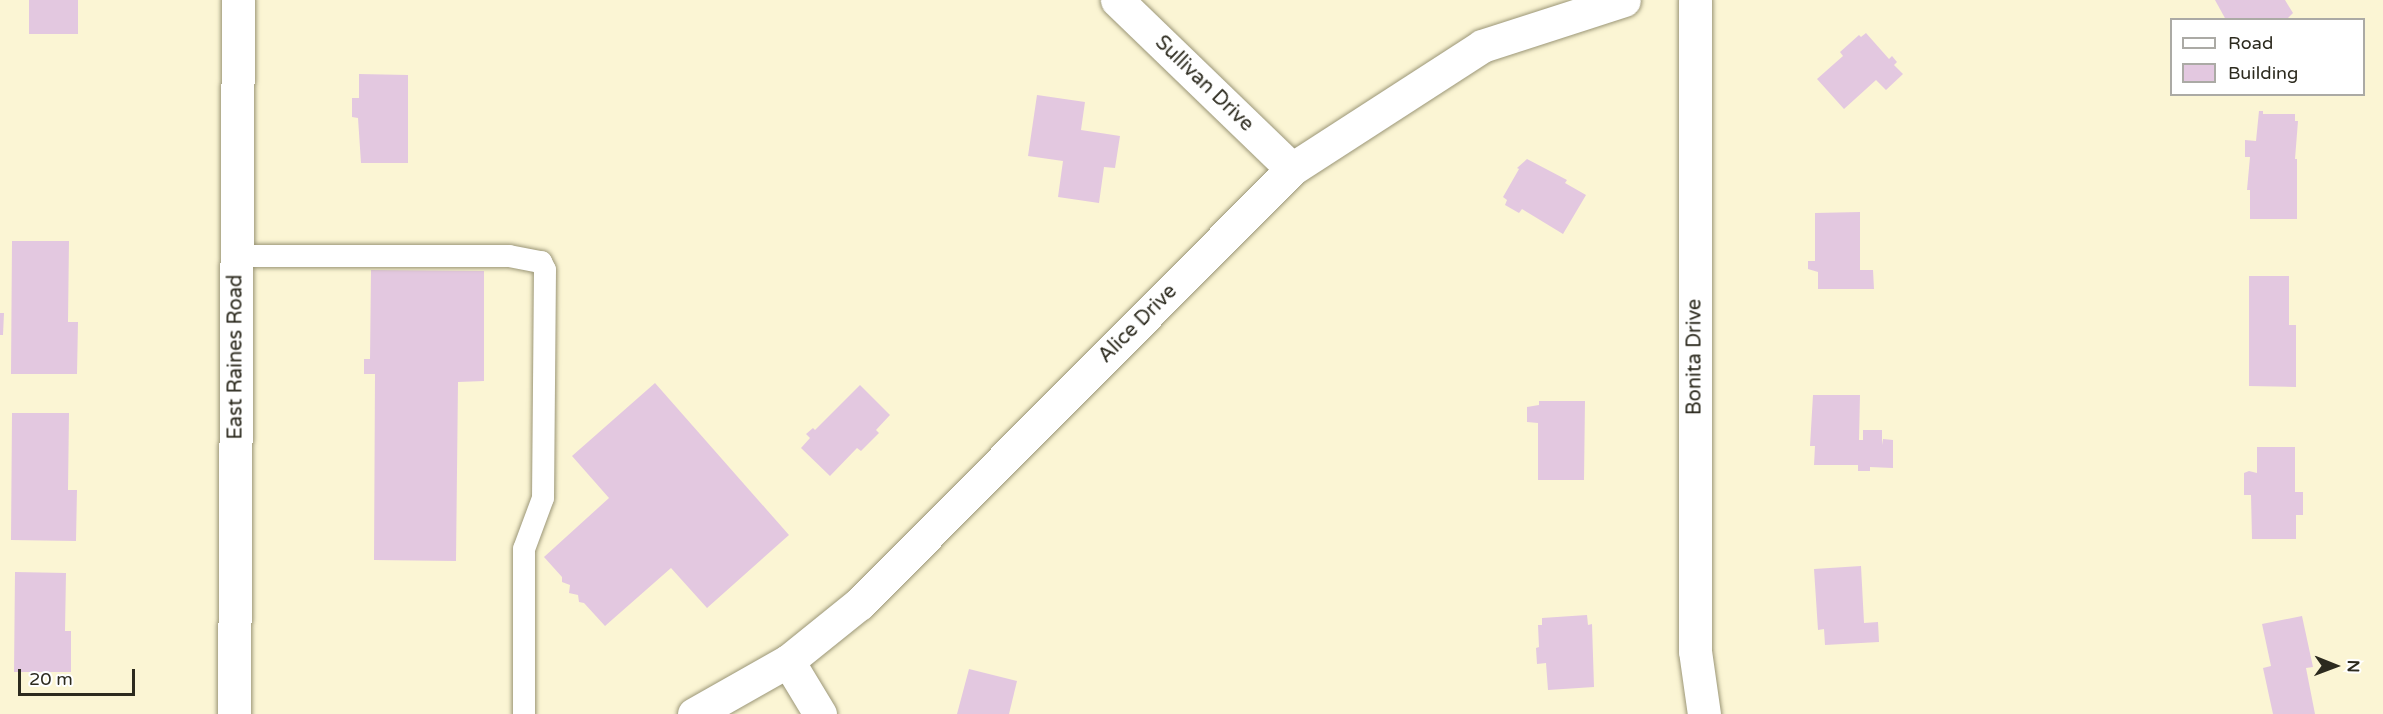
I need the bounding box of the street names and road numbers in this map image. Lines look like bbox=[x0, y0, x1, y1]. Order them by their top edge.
street label: Sullivan Drive bbox=[1150, 31, 1258, 137]
street label: East Raines Road bbox=[224, 274, 248, 440]
street label: Alice Drive bbox=[1094, 280, 1182, 368]
street label: Bonita Drive bbox=[1683, 299, 1707, 415]

